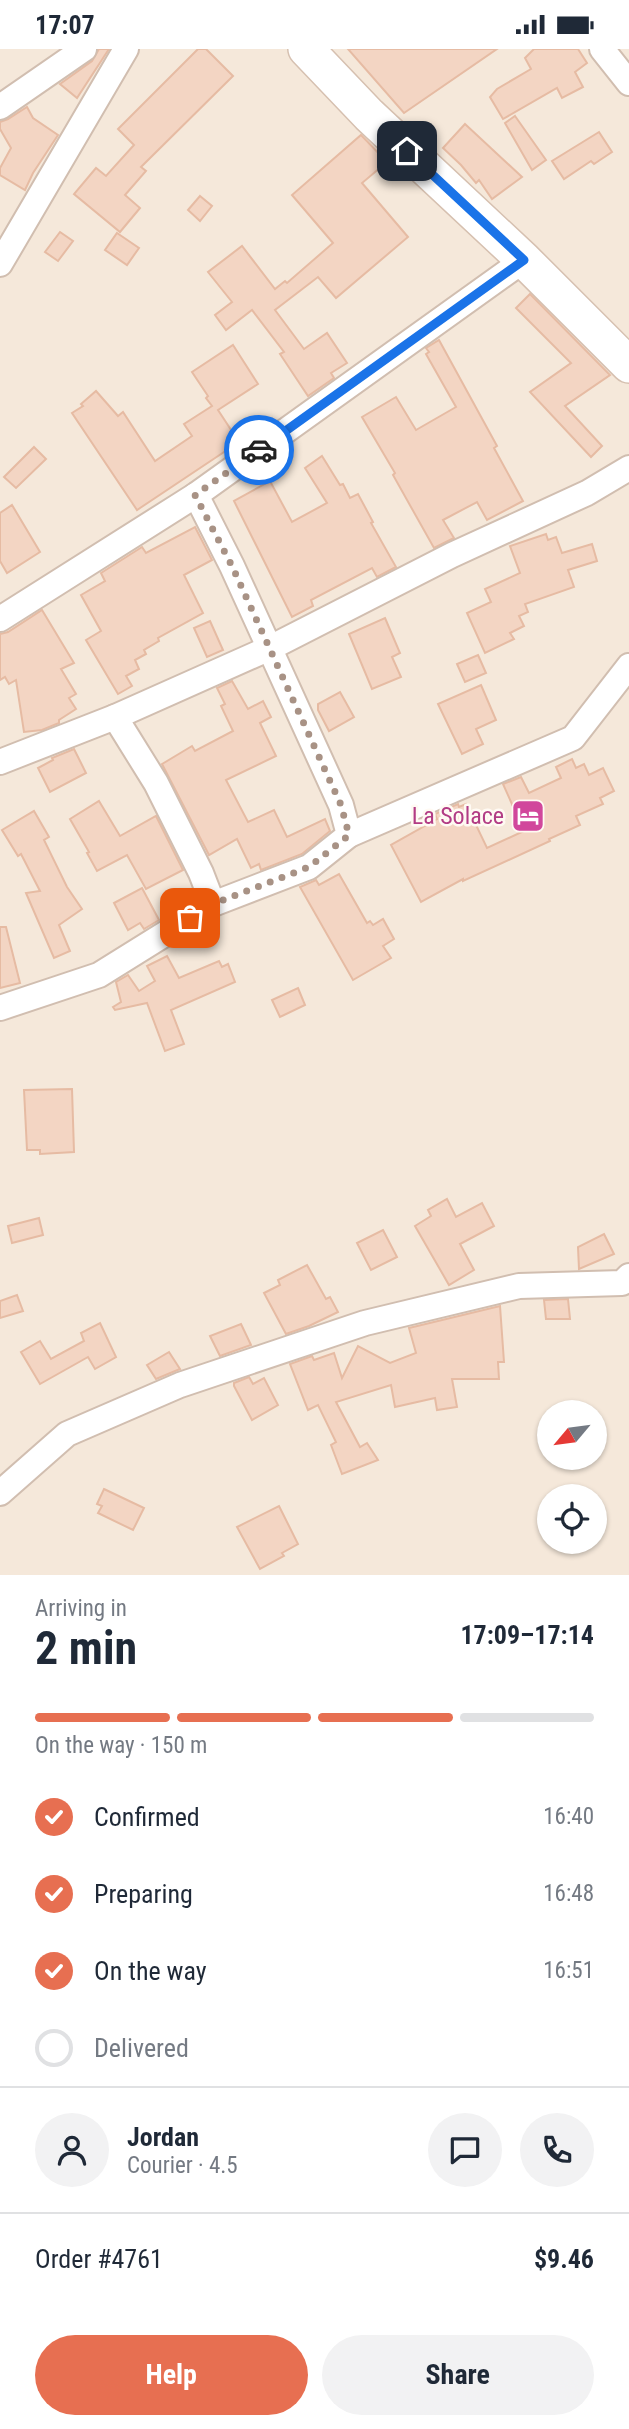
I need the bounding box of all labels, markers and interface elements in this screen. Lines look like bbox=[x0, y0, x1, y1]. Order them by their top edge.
text: 17:07 bbox=[35, 10, 95, 40]
pin bbox=[377, 121, 437, 181]
icon: home bbox=[388, 132, 426, 170]
courier bbox=[224, 415, 294, 485]
icon: car bbox=[240, 431, 278, 469]
hotel icon: La Solace bbox=[509, 797, 547, 835]
place label: La Solace bbox=[412, 802, 504, 830]
pin bbox=[160, 888, 220, 948]
icon: bag bbox=[171, 899, 209, 937]
north arrow bbox=[537, 1400, 607, 1470]
map controls bbox=[537, 1400, 607, 1554]
button: locate bbox=[537, 1484, 607, 1554]
text: Arriving in bbox=[35, 1595, 127, 1622]
text: 17:09–17:14 bbox=[460, 1620, 594, 1650]
text: 2 min bbox=[35, 1621, 137, 1675]
text: On the way · 150 m bbox=[35, 1732, 207, 1759]
icon: check bbox=[35, 1798, 73, 1836]
text: Confirmed bbox=[94, 1802, 200, 1832]
text: 16:40 bbox=[543, 1803, 594, 1830]
icon: check bbox=[35, 1875, 73, 1913]
text: Preparing bbox=[94, 1879, 193, 1909]
text: 16:48 bbox=[543, 1880, 594, 1907]
icon: check bbox=[35, 1952, 73, 1990]
text: On the way bbox=[94, 1956, 207, 1986]
text: 16:51 bbox=[543, 1957, 594, 1984]
text: Delivered bbox=[94, 2033, 189, 2063]
button: person bbox=[35, 2113, 109, 2187]
button: chat bbox=[428, 2113, 502, 2187]
button: phone bbox=[520, 2113, 594, 2187]
text: Jordan bbox=[127, 2122, 199, 2152]
text: Courier · 4.5 bbox=[127, 2152, 238, 2179]
text: Order #4761 bbox=[35, 2244, 163, 2274]
text: $9.46 bbox=[534, 2244, 594, 2274]
button: Help bbox=[35, 2335, 308, 2415]
button: Share bbox=[322, 2335, 594, 2415]

